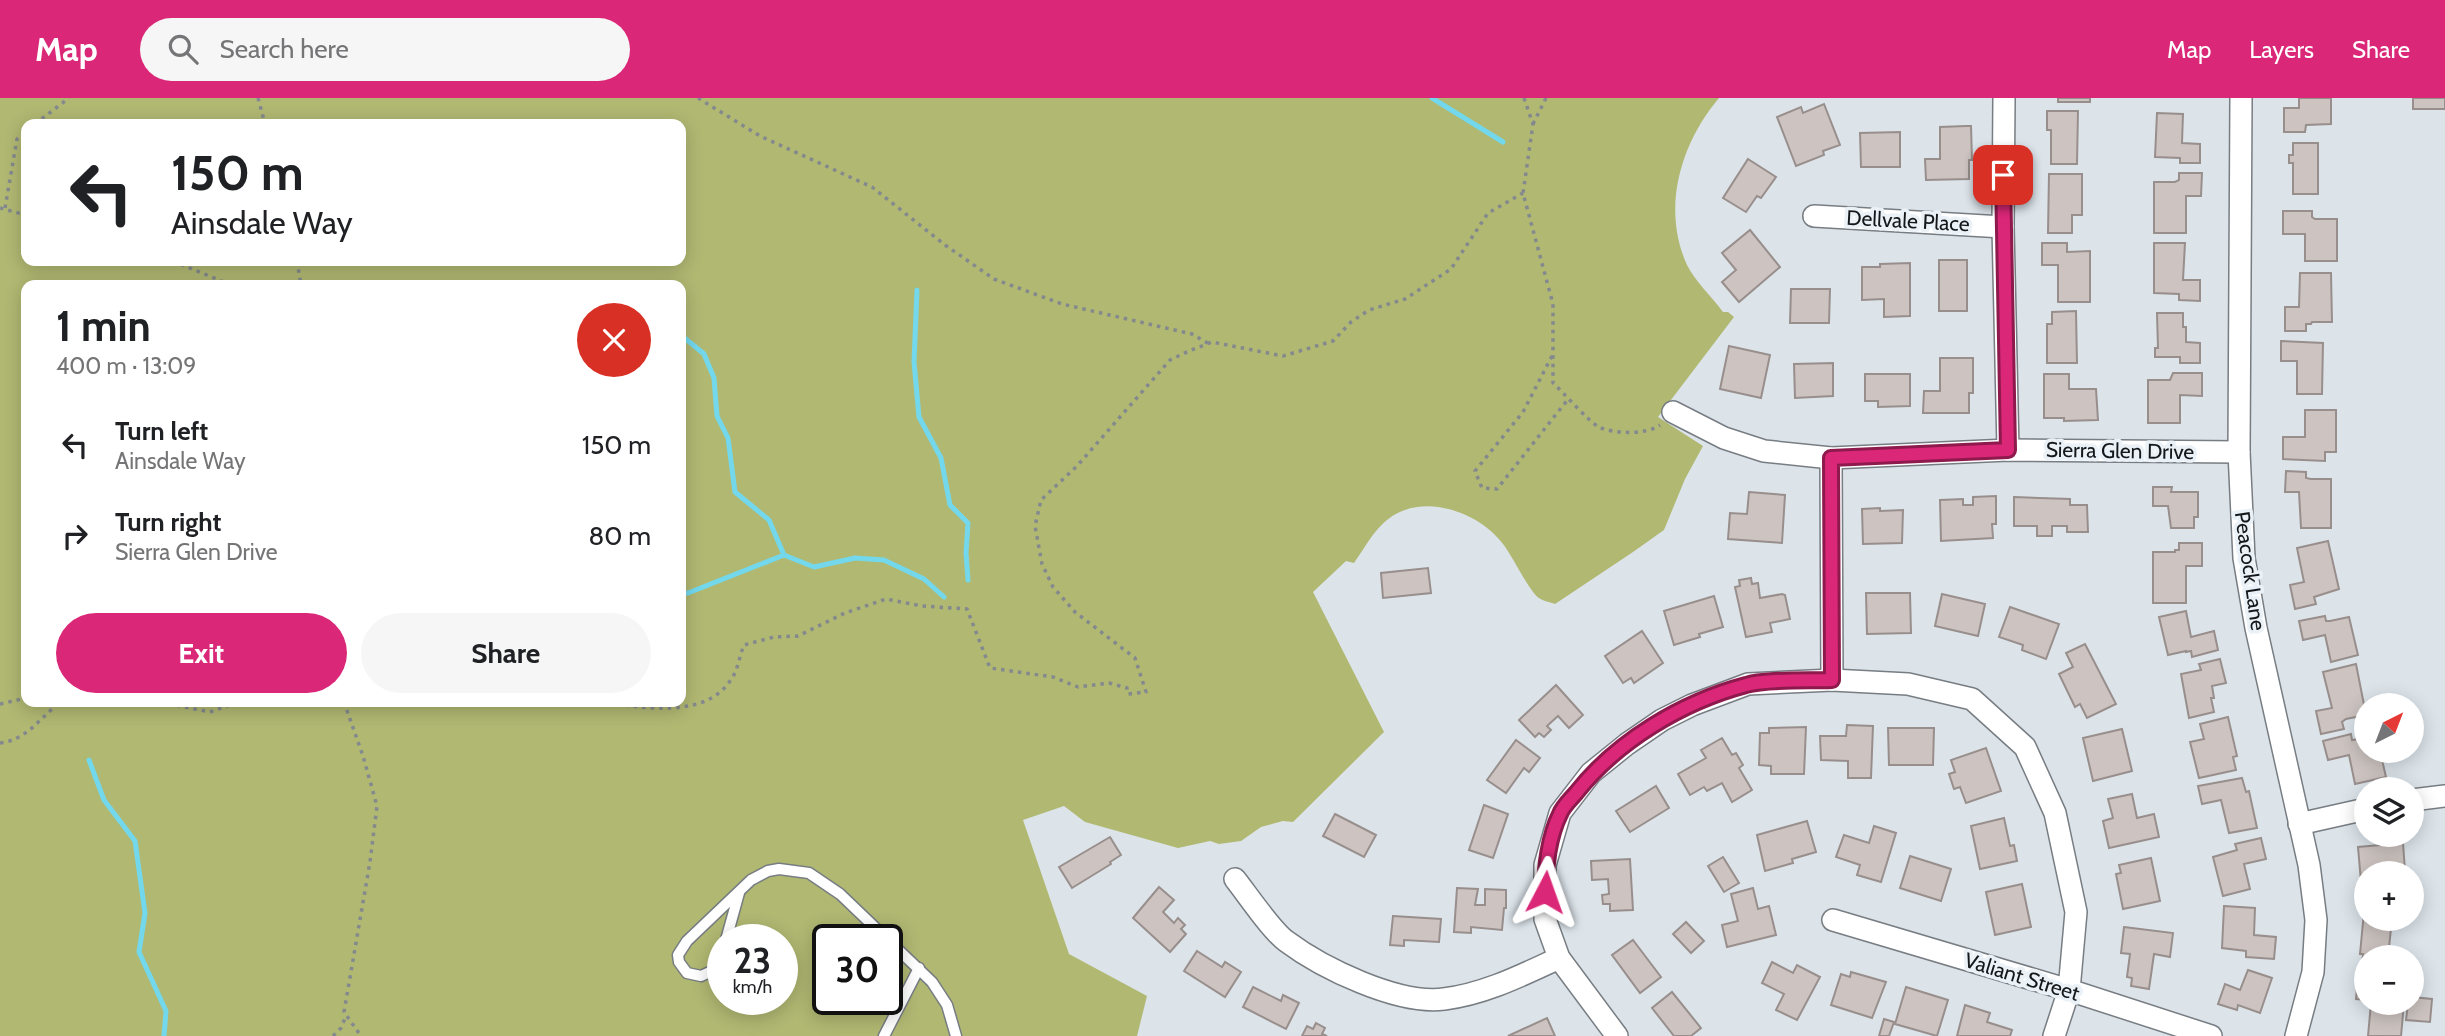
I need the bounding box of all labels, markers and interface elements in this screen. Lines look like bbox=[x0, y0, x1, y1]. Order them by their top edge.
search box bbox=[140, 18, 630, 81]
text: Map bbox=[35, 29, 98, 69]
icon: search bbox=[164, 30, 202, 68]
text: Search here bbox=[220, 33, 349, 65]
text: Map bbox=[2167, 35, 2211, 64]
text: Layers bbox=[2249, 35, 2314, 64]
text: Share bbox=[2352, 35, 2410, 64]
text: 150 m bbox=[171, 143, 304, 202]
pin bbox=[1973, 145, 2033, 205]
icon: left bbox=[56, 147, 147, 238]
icon: arrive bbox=[1984, 156, 2022, 194]
text: Ainsdale Way bbox=[171, 203, 353, 242]
street label: Dellvale Place bbox=[1846, 205, 1971, 236]
text: 1 min bbox=[56, 300, 151, 352]
button: close bbox=[577, 303, 651, 377]
text: 400 m · 13:09 bbox=[56, 352, 196, 380]
text: Turn left bbox=[115, 415, 208, 447]
icon: left bbox=[56, 426, 94, 464]
text: 150 m bbox=[582, 429, 651, 461]
street label: Sierra Glen Drive bbox=[2046, 437, 2195, 464]
text: Ainsdale Way bbox=[115, 447, 246, 475]
text: Turn right bbox=[115, 506, 221, 538]
street label: Peacock Lane bbox=[2230, 510, 2271, 632]
icon: right bbox=[56, 517, 94, 555]
text: 80 m bbox=[588, 520, 651, 552]
text: Sierra Glen Drive bbox=[115, 538, 278, 566]
button: Exit bbox=[56, 613, 347, 693]
button: Share bbox=[361, 613, 651, 693]
north arrow bbox=[2354, 693, 2424, 763]
map controls bbox=[2354, 693, 2424, 1015]
button: layers bbox=[2354, 777, 2424, 847]
position arrow bbox=[1508, 855, 1582, 929]
button: + bbox=[2354, 861, 2424, 931]
speed limit sign: 30 bbox=[812, 924, 903, 1015]
text: 23 bbox=[734, 939, 771, 982]
button: − bbox=[2354, 945, 2424, 1015]
street label: Valiant Street bbox=[1962, 947, 2083, 1006]
text: km/h bbox=[733, 976, 772, 998]

